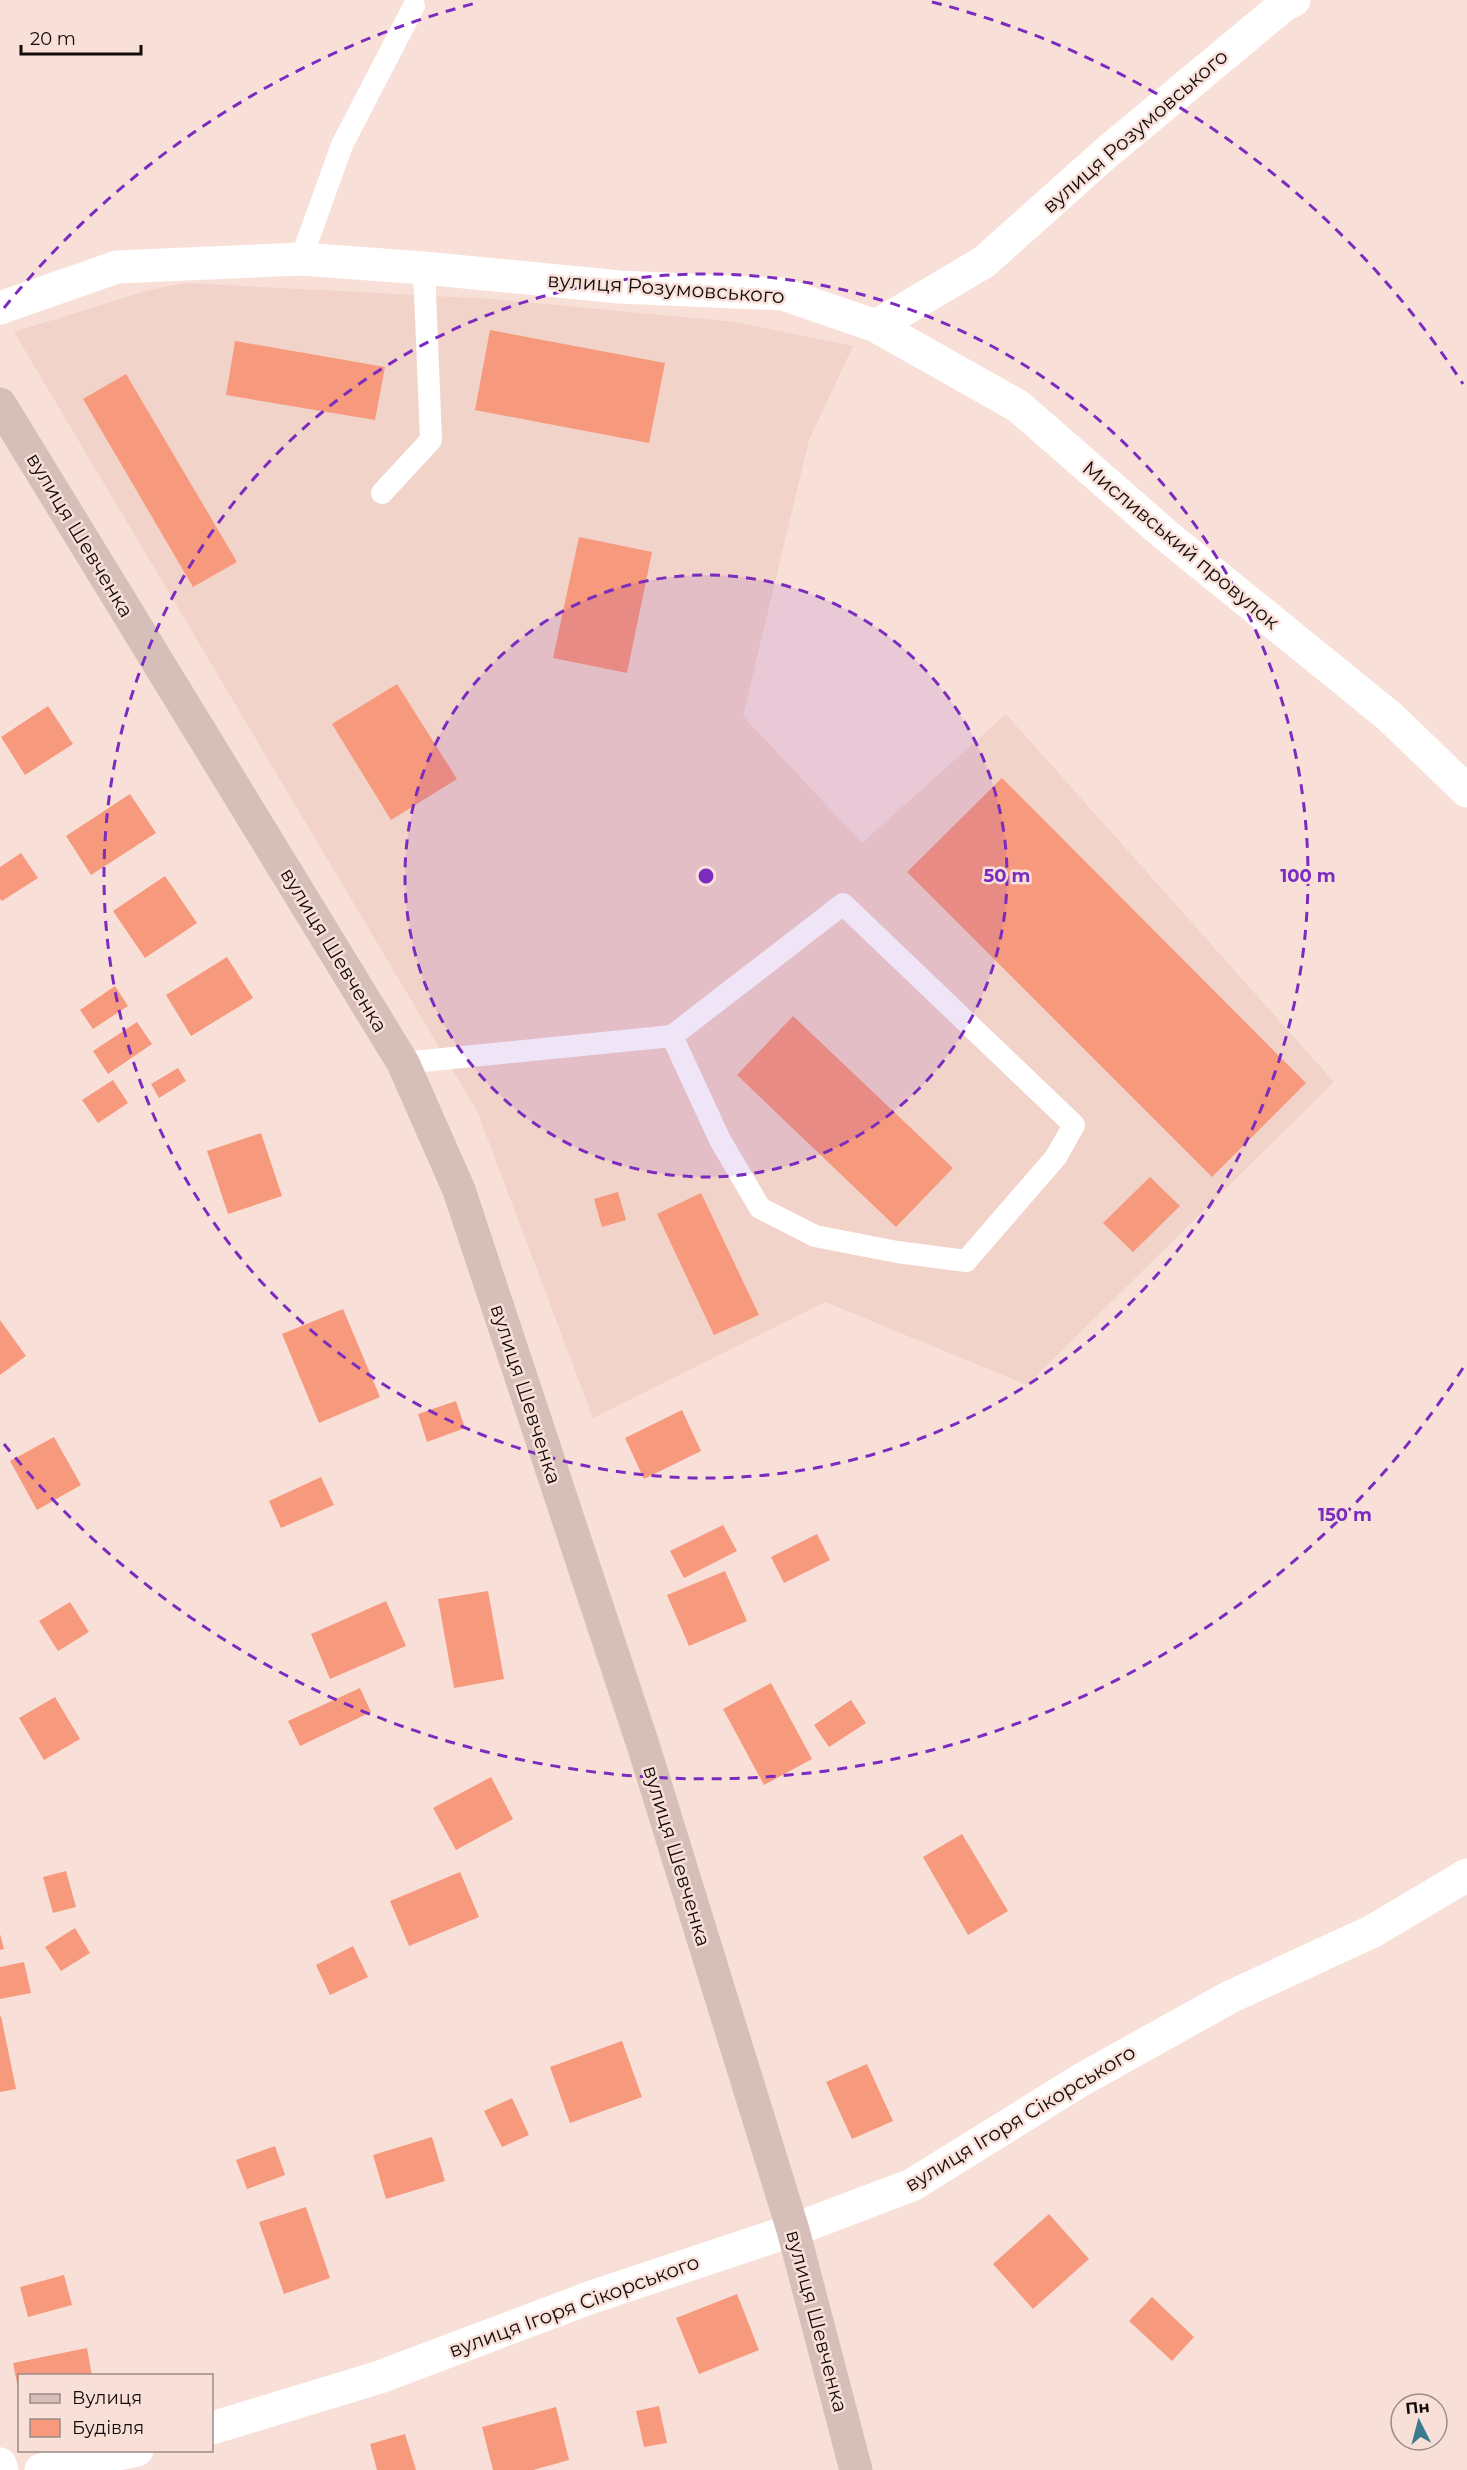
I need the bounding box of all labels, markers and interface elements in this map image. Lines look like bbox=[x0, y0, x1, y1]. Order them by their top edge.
scale bar bbox=[21, 18, 141, 56]
text: 20 m bbox=[30, 28, 76, 50]
street label: вулиця Розумовського bbox=[1037, 44, 1233, 218]
street label: вулиця Розумовського bbox=[547, 268, 785, 308]
street label: вулиця Шевченка bbox=[21, 448, 139, 622]
street label: Мисливський провулок bbox=[1078, 456, 1284, 635]
street label: вулиця Шевченка bbox=[275, 863, 393, 1037]
text: 50 m bbox=[984, 865, 1030, 887]
text: 100 m bbox=[1280, 865, 1336, 887]
centre of rings bbox=[696, 866, 716, 886]
street label: вулиця Шевченка bbox=[486, 1301, 566, 1487]
text: 150 m bbox=[1318, 1504, 1372, 1526]
street label: вулиця Шевченка bbox=[638, 1763, 716, 1949]
street label: вулиця Ігоря Сікорського bbox=[900, 2040, 1140, 2196]
street label: вулиця Шевченка bbox=[781, 2227, 853, 2415]
street label: вулиця Ігоря Сікорського bbox=[446, 2249, 702, 2363]
legend bbox=[18, 2374, 213, 2452]
text: Вулиця bbox=[72, 2387, 142, 2409]
north arrow bbox=[1389, 2392, 1449, 2452]
text: Пн bbox=[1405, 2397, 1430, 2418]
text: Будівля bbox=[72, 2417, 144, 2439]

